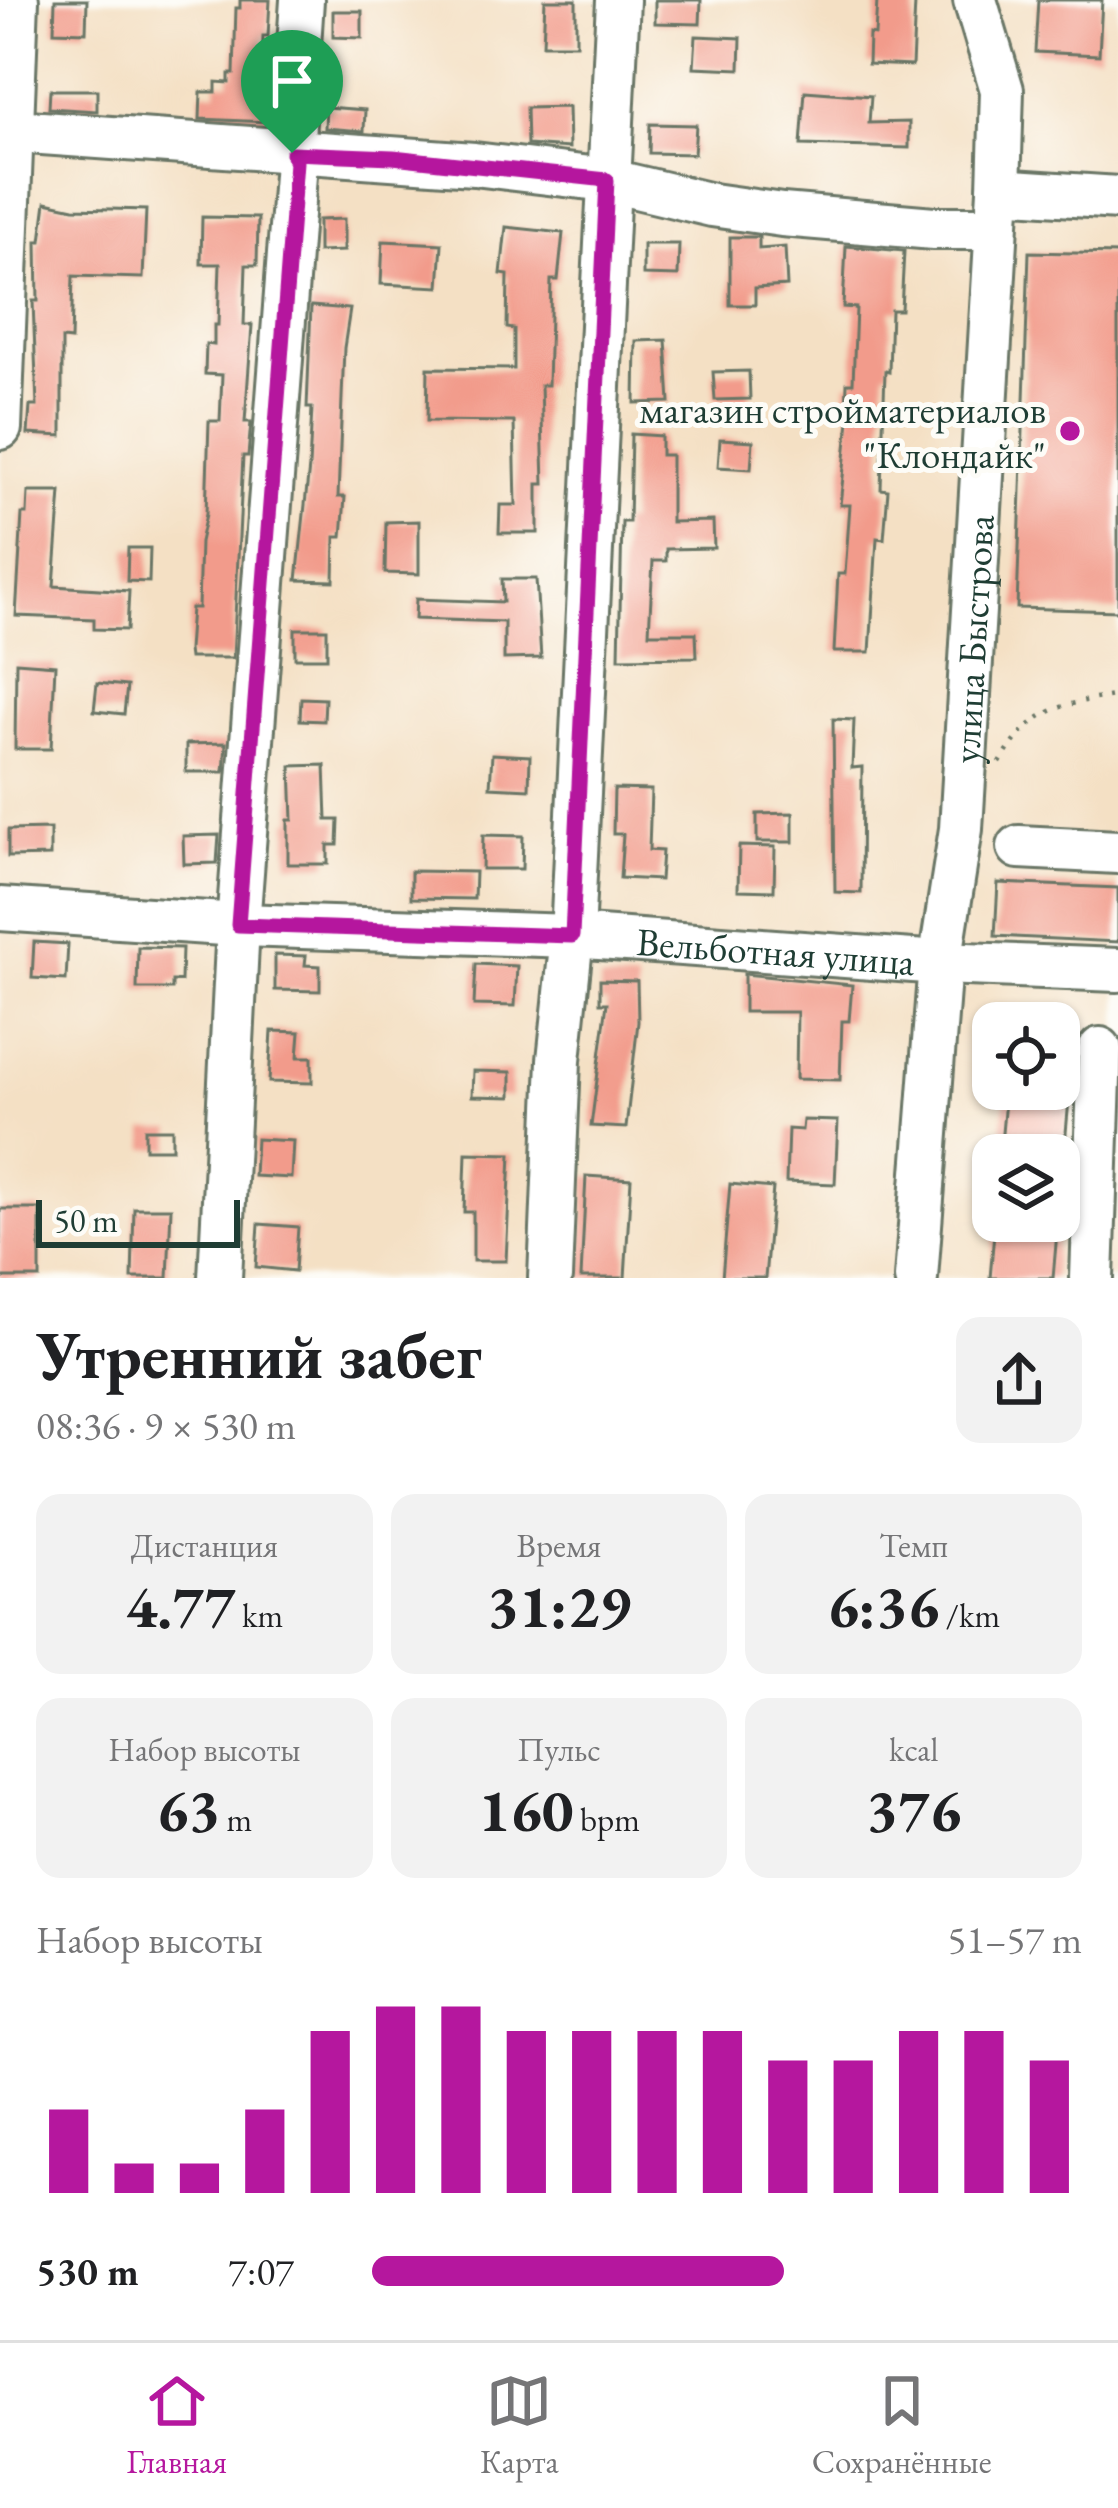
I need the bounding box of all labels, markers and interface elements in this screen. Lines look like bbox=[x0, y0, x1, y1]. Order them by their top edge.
pin bbox=[241, 30, 343, 153]
icon: arrive bbox=[259, 48, 325, 114]
place label: магазин стройматериалов "Клондайк" bbox=[639, 384, 1046, 480]
marker: магазин стройматериалов "Клондайк" bbox=[1057, 418, 1083, 444]
street label: улица Быстрова bbox=[940, 513, 1006, 765]
street label: Вельботная улица bbox=[635, 916, 917, 987]
map controls bbox=[972, 1002, 1080, 1242]
button: locate bbox=[972, 1002, 1080, 1110]
button: layers bbox=[972, 1134, 1080, 1242]
scale bar bbox=[36, 1194, 240, 1247]
text: 50 m bbox=[54, 1199, 118, 1242]
text: Утренний забег bbox=[36, 1312, 482, 1398]
button: share bbox=[956, 1317, 1082, 1443]
text: 08:36 · 9 × 530 m bbox=[36, 1400, 296, 1451]
text: Дистанция bbox=[131, 1524, 278, 1567]
text: Время bbox=[517, 1524, 601, 1567]
text: Темп bbox=[879, 1524, 948, 1567]
text: 4.77 bbox=[125, 1567, 235, 1645]
text: 31:29 bbox=[487, 1567, 631, 1645]
text: 6:36 bbox=[827, 1567, 939, 1645]
text: km bbox=[235, 1594, 283, 1637]
text: /km bbox=[939, 1594, 1000, 1637]
text: Набор высоты bbox=[108, 1728, 300, 1771]
text: Пульс bbox=[517, 1728, 601, 1771]
text: kcal bbox=[889, 1728, 938, 1771]
text: 63 bbox=[156, 1771, 220, 1849]
text: 160 bbox=[478, 1771, 573, 1849]
text: 376 bbox=[866, 1771, 961, 1849]
text: m bbox=[220, 1798, 252, 1841]
text: bpm bbox=[573, 1798, 640, 1841]
text: Набор высоты bbox=[36, 1914, 263, 1965]
text: 51–57 m bbox=[948, 1914, 1082, 1965]
text: 530 m bbox=[36, 2246, 139, 2297]
text: 7:07 bbox=[228, 2246, 294, 2297]
tab: Главная bbox=[126, 2368, 227, 2483]
tab: Карта bbox=[480, 2368, 559, 2483]
tab: Сохранённые bbox=[812, 2368, 992, 2483]

